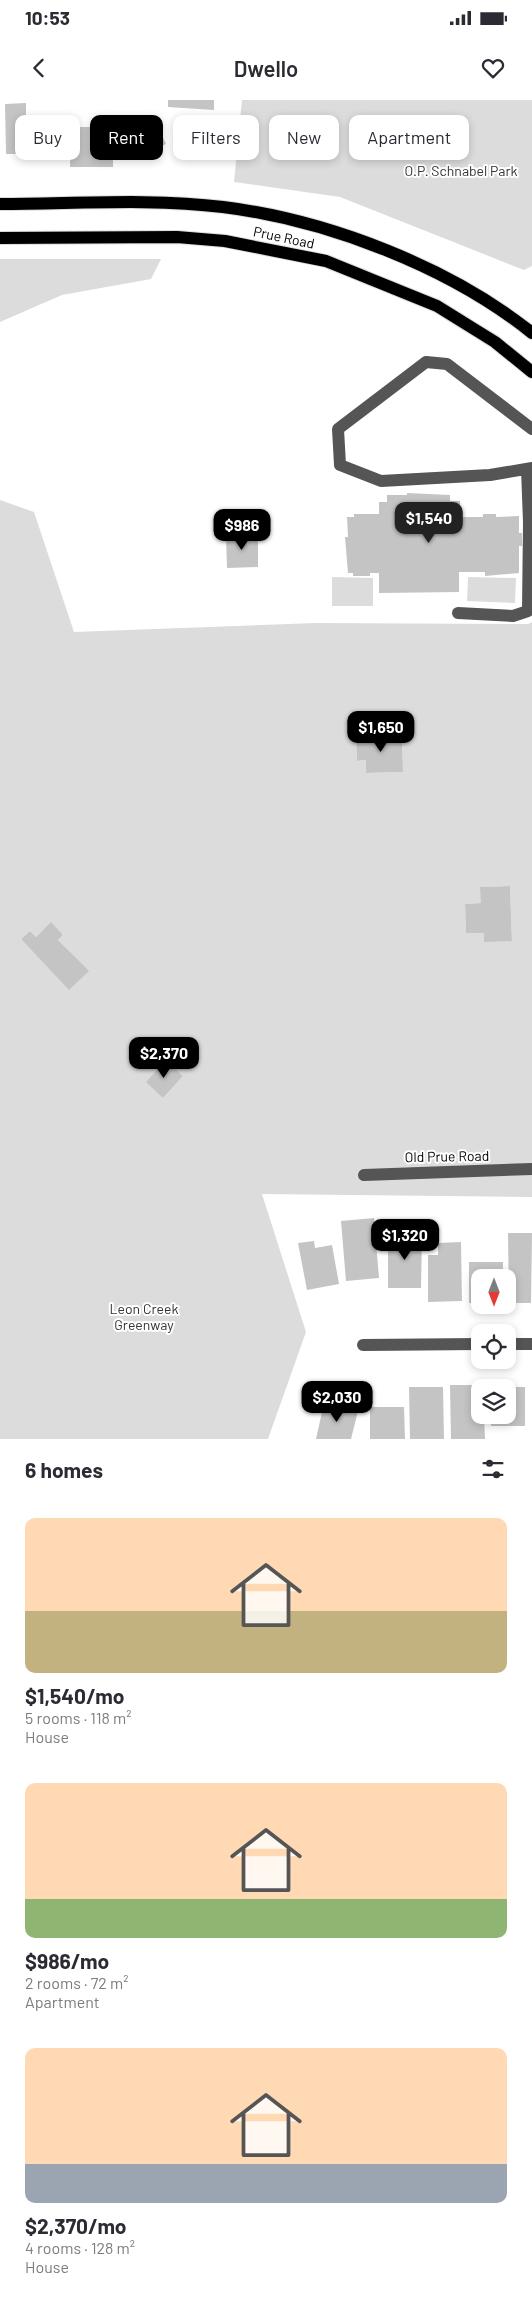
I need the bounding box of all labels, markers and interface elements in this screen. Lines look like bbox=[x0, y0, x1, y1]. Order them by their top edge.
text: 10:53 bbox=[25, 6, 70, 29]
icon: back bbox=[25, 54, 53, 82]
icon: heart bbox=[479, 54, 507, 82]
text: Dwello bbox=[234, 55, 298, 81]
chip: Buy bbox=[15, 115, 80, 160]
chip: Rent bbox=[90, 115, 163, 160]
chip: Filters bbox=[173, 115, 259, 160]
chip: New bbox=[269, 115, 339, 160]
chip: Apartment bbox=[349, 115, 469, 160]
park label: O.P. Schnabel Park bbox=[404, 162, 518, 179]
street label: Prue Road bbox=[252, 222, 316, 252]
pin: $1,540 bbox=[388, 502, 470, 544]
pin: $986 bbox=[212, 508, 272, 551]
text: $1,540 bbox=[406, 508, 452, 527]
text: $986 bbox=[225, 515, 259, 534]
pin: $1,650 bbox=[340, 710, 422, 753]
text: $1,650 bbox=[358, 717, 404, 736]
pin: $2,370 bbox=[123, 1036, 205, 1079]
text: $2,370 bbox=[140, 1043, 188, 1062]
street label: Old Prue Road bbox=[405, 1147, 489, 1165]
pin: $1,320 bbox=[364, 1218, 446, 1261]
text: $1,320 bbox=[382, 1225, 428, 1244]
north arrow bbox=[471, 1269, 516, 1314]
map controls bbox=[471, 1269, 516, 1424]
park label: Leon Creek Greenway bbox=[110, 1300, 178, 1333]
button: locate bbox=[471, 1324, 516, 1369]
button: layers bbox=[471, 1379, 516, 1424]
pin: $2,030 bbox=[296, 1380, 378, 1423]
text: $2,030 bbox=[313, 1387, 361, 1406]
icon: filters bbox=[479, 1455, 507, 1483]
text: 6 homes bbox=[25, 1457, 103, 1482]
icon: home bbox=[221, 1550, 311, 1640]
text: $1,540/mo bbox=[25, 1683, 125, 1708]
text: 5 rooms · 118 m² bbox=[25, 1708, 132, 1727]
text: House bbox=[25, 1727, 69, 1746]
icon: home bbox=[221, 1815, 311, 1905]
text: $986/mo bbox=[25, 1948, 109, 1973]
text: 2 rooms · 72 m² bbox=[25, 1973, 128, 1992]
text: Apartment bbox=[25, 1992, 100, 2011]
icon: home bbox=[221, 2080, 311, 2170]
text: $2,370/mo bbox=[25, 2213, 127, 2238]
text: 4 rooms · 128 m² bbox=[25, 2238, 135, 2257]
text: House bbox=[25, 2257, 69, 2276]

